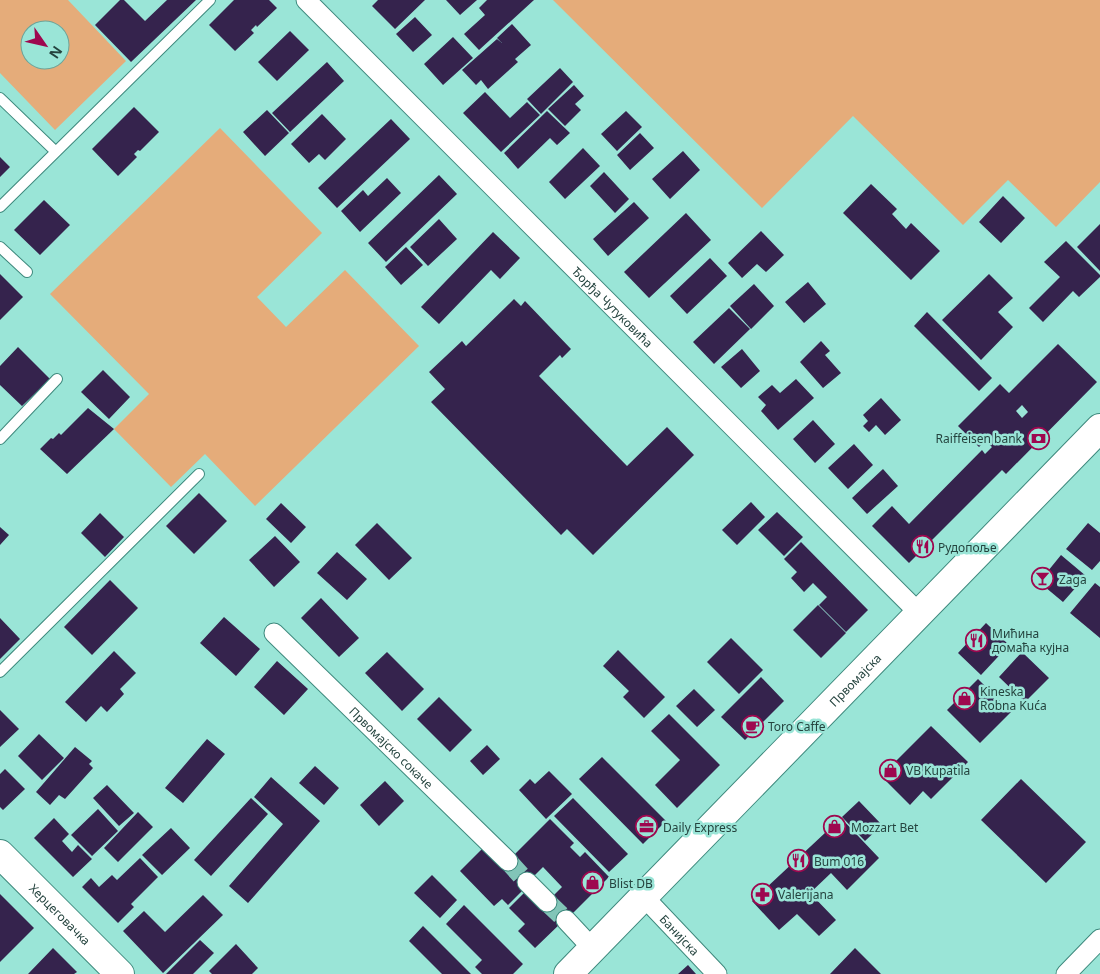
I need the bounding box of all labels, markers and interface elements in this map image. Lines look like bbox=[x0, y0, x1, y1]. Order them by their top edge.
north arrow bbox=[20, 20, 70, 70]
text: N bbox=[45, 43, 67, 63]
street label: Ђорђа Чутуковића bbox=[569, 263, 657, 351]
bank icon: Raiffeisen bank bbox=[1026, 426, 1050, 450]
place label: Raiffeisen bank bbox=[936, 430, 1023, 447]
restaurant icon: Рудопоље bbox=[910, 535, 934, 559]
place label: Рудопоље bbox=[938, 539, 997, 556]
bar icon: Zaga bbox=[1031, 567, 1055, 591]
place label: Zaga bbox=[1059, 571, 1087, 588]
place label: Мићина домаћа кујна bbox=[992, 625, 1069, 656]
restaurant icon: Мићина домаћа кујна bbox=[964, 628, 988, 652]
street label: Првомајска bbox=[825, 649, 885, 710]
place label: Kineska Robna Kuća bbox=[980, 683, 1047, 714]
shop icon: Kineska Robna Kuća bbox=[952, 686, 976, 710]
street label: Првомајско сокаче bbox=[346, 703, 437, 792]
cafe icon: Toro Caffe bbox=[740, 714, 764, 738]
place label: Toro Caffe bbox=[768, 718, 826, 735]
shop icon: VB Kupatila bbox=[878, 758, 902, 782]
place label: VB Kupatila bbox=[906, 762, 970, 779]
office icon: Daily Express bbox=[635, 815, 659, 839]
shop icon: Mozzart Bet bbox=[823, 815, 847, 839]
place label: Daily Express bbox=[663, 819, 738, 836]
place label: Mozzart Bet bbox=[851, 819, 919, 836]
restaurant icon: Bum 016 bbox=[786, 849, 810, 873]
place label: Bum 016 bbox=[814, 853, 864, 870]
shop icon: Blist DB bbox=[581, 871, 605, 895]
place label: Blist DB bbox=[609, 875, 653, 892]
street label: Херцеговачка bbox=[26, 880, 95, 949]
pharmacy icon: Valerijana bbox=[750, 882, 774, 906]
place label: Valerijana bbox=[778, 886, 834, 903]
street label: Банијска bbox=[656, 910, 703, 959]

